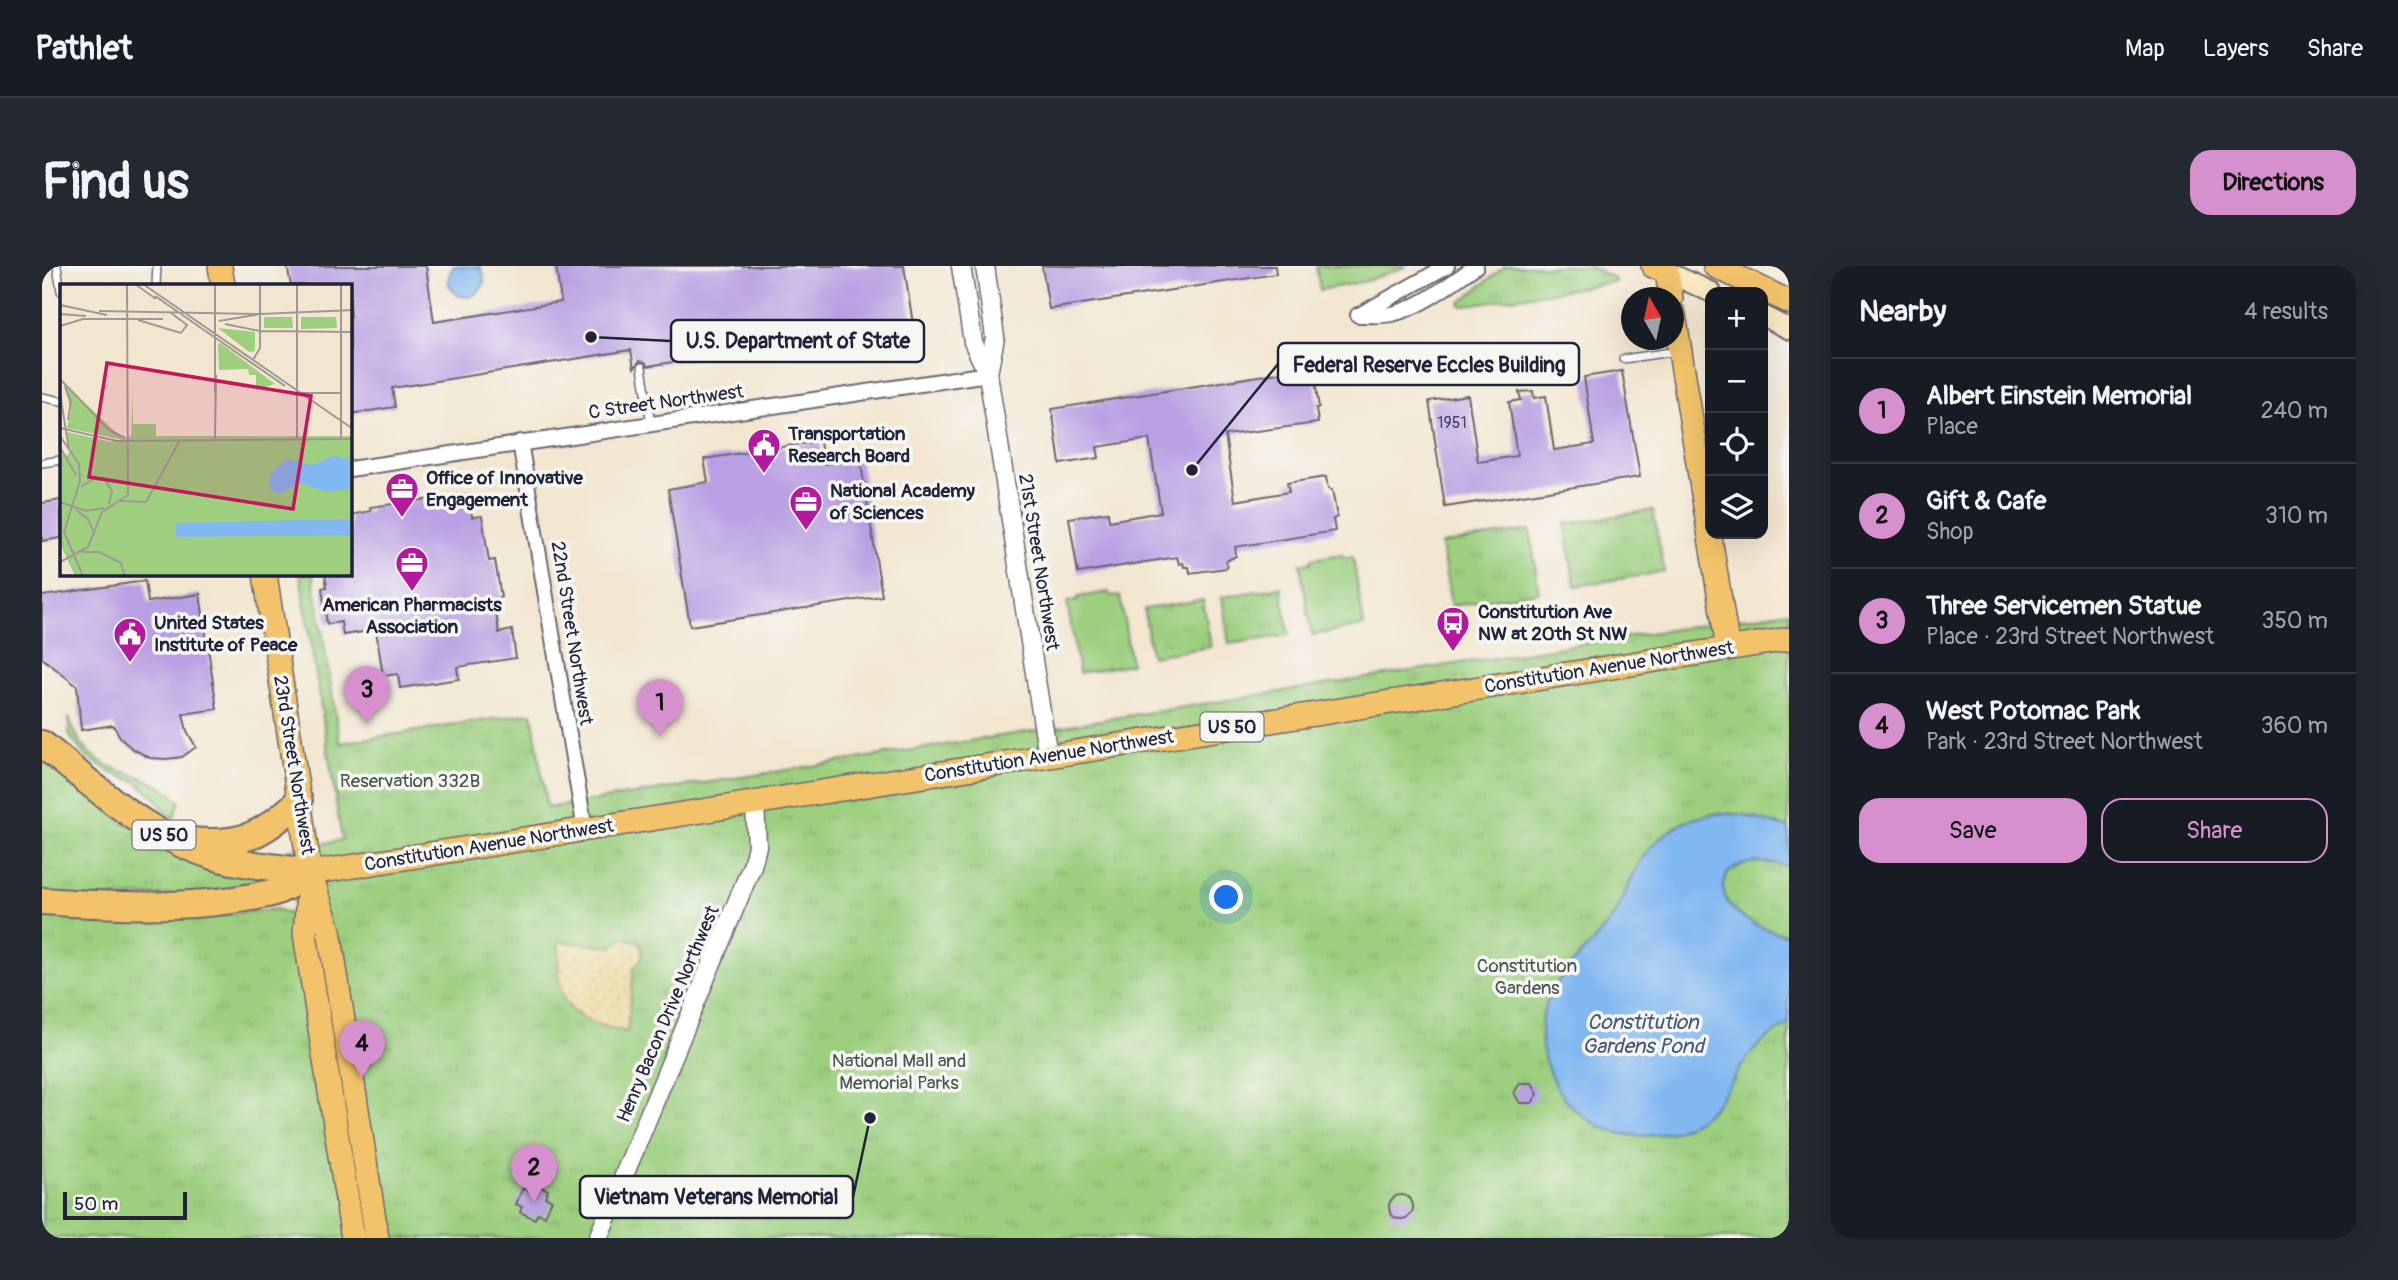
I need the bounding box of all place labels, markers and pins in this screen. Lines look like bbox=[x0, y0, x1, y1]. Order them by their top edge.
callout: U.S. Department of State bbox=[671, 320, 924, 362]
callout: Federal Reserve Eccles Building bbox=[1278, 343, 1579, 385]
place label: Transportation Research Board bbox=[787, 422, 910, 468]
public building icon: Transportation Research Board bbox=[745, 426, 783, 475]
place label: Office of Innovative Engagement bbox=[426, 466, 583, 512]
office icon: Office of Innovative Engagement bbox=[383, 470, 421, 519]
place label: National Academy of Sciences bbox=[829, 479, 976, 525]
office icon: National Academy of Sciences bbox=[787, 483, 825, 532]
office icon: American Pharmacists Association bbox=[393, 544, 431, 593]
place label: American Pharmacists Association bbox=[322, 593, 502, 639]
place label: Constitution Ave NW at 20th St NW bbox=[1478, 600, 1627, 646]
bus stop icon: Constitution Ave NW at 20th St NW bbox=[1434, 604, 1472, 653]
place label: United States Institute of Peace bbox=[154, 611, 298, 657]
public building icon: United States Institute of Peace bbox=[111, 615, 149, 664]
pin: 3 bbox=[344, 666, 390, 724]
pin: 1 bbox=[637, 679, 683, 737]
pin: 4 bbox=[339, 1020, 385, 1078]
pin: 2 bbox=[511, 1144, 557, 1202]
callout: Vietnam Veterans Memorial bbox=[580, 1176, 853, 1218]

